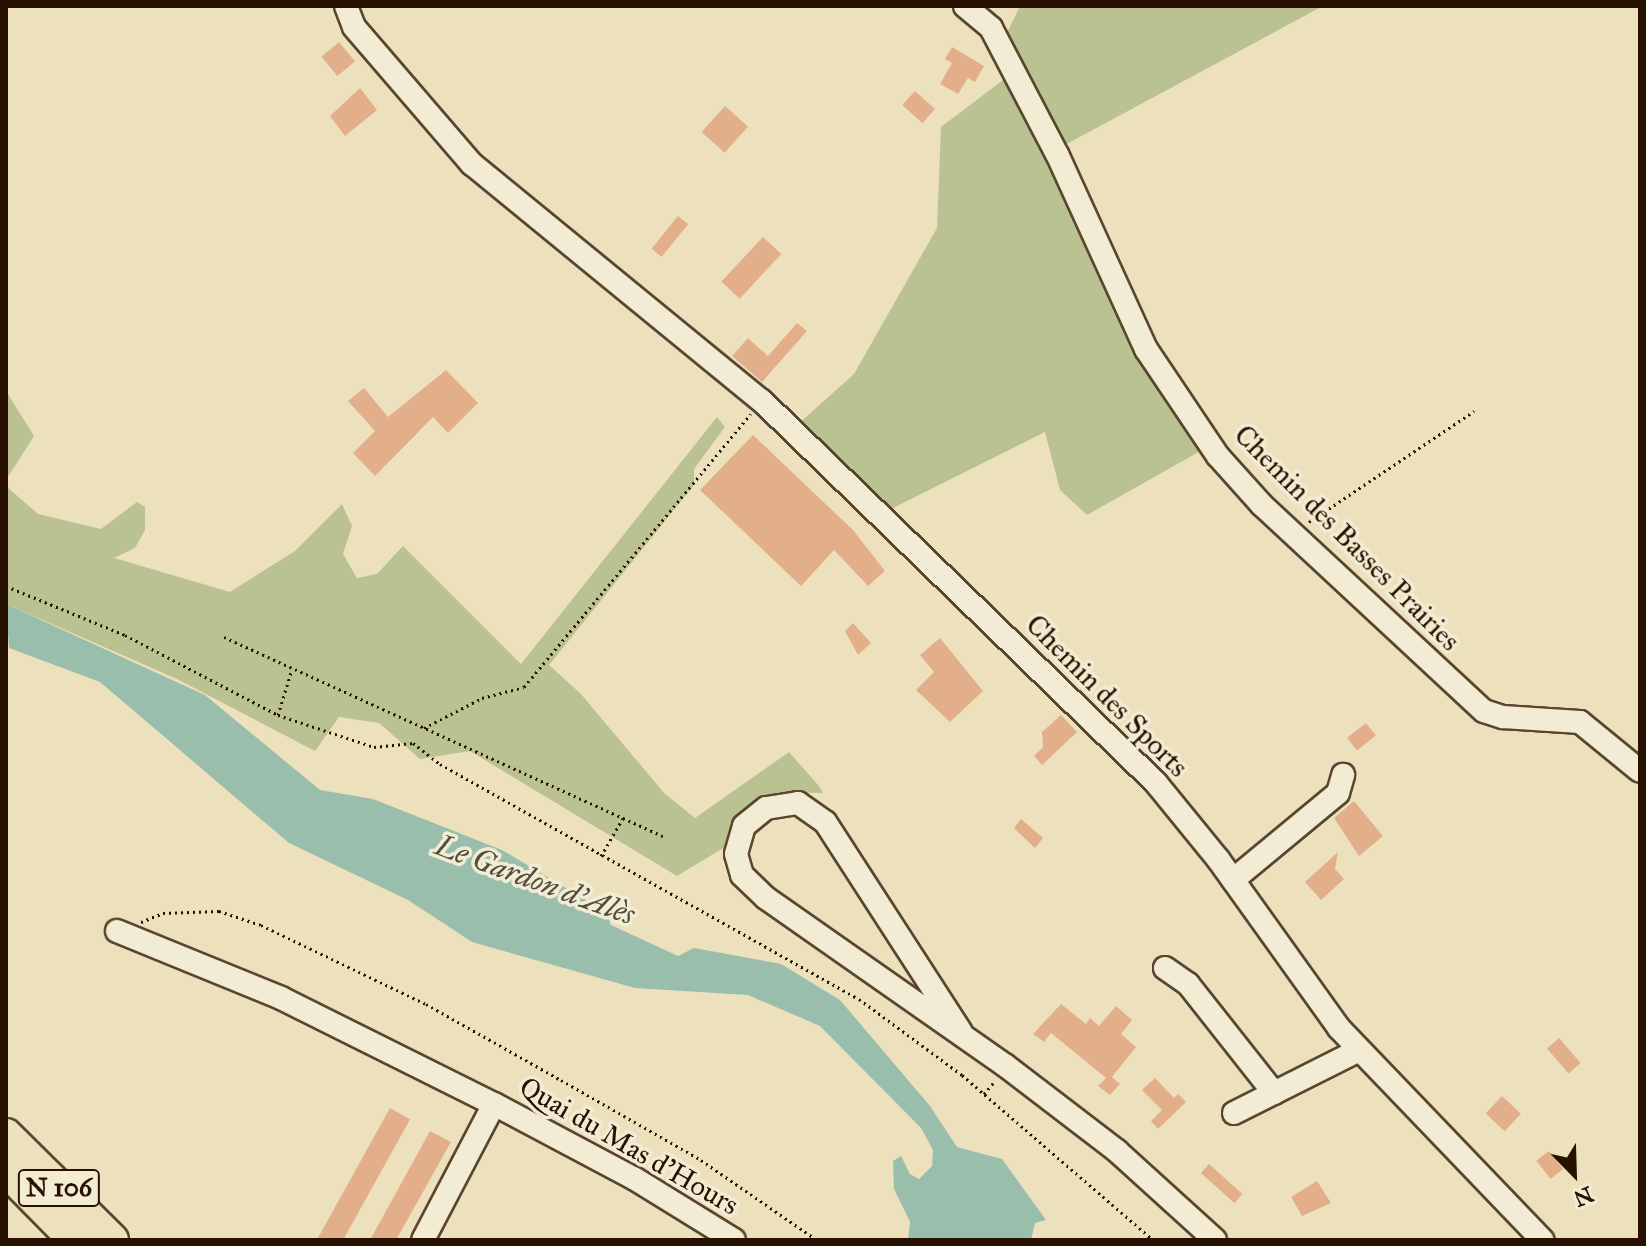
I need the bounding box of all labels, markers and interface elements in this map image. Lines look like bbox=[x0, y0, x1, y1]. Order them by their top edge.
street label: Chemin des Basses Prairies bbox=[1227, 418, 1467, 658]
street label: Chemin des Sports bbox=[1019, 608, 1195, 784]
water label: Le Gardon d'Alès bbox=[430, 827, 640, 933]
street label: Quai du Mas d'Hours bbox=[514, 1070, 744, 1222]
north arrow bbox=[1534, 1134, 1614, 1214]
road number: N 106 bbox=[17, 1166, 101, 1210]
text: N bbox=[1570, 1180, 1597, 1213]

